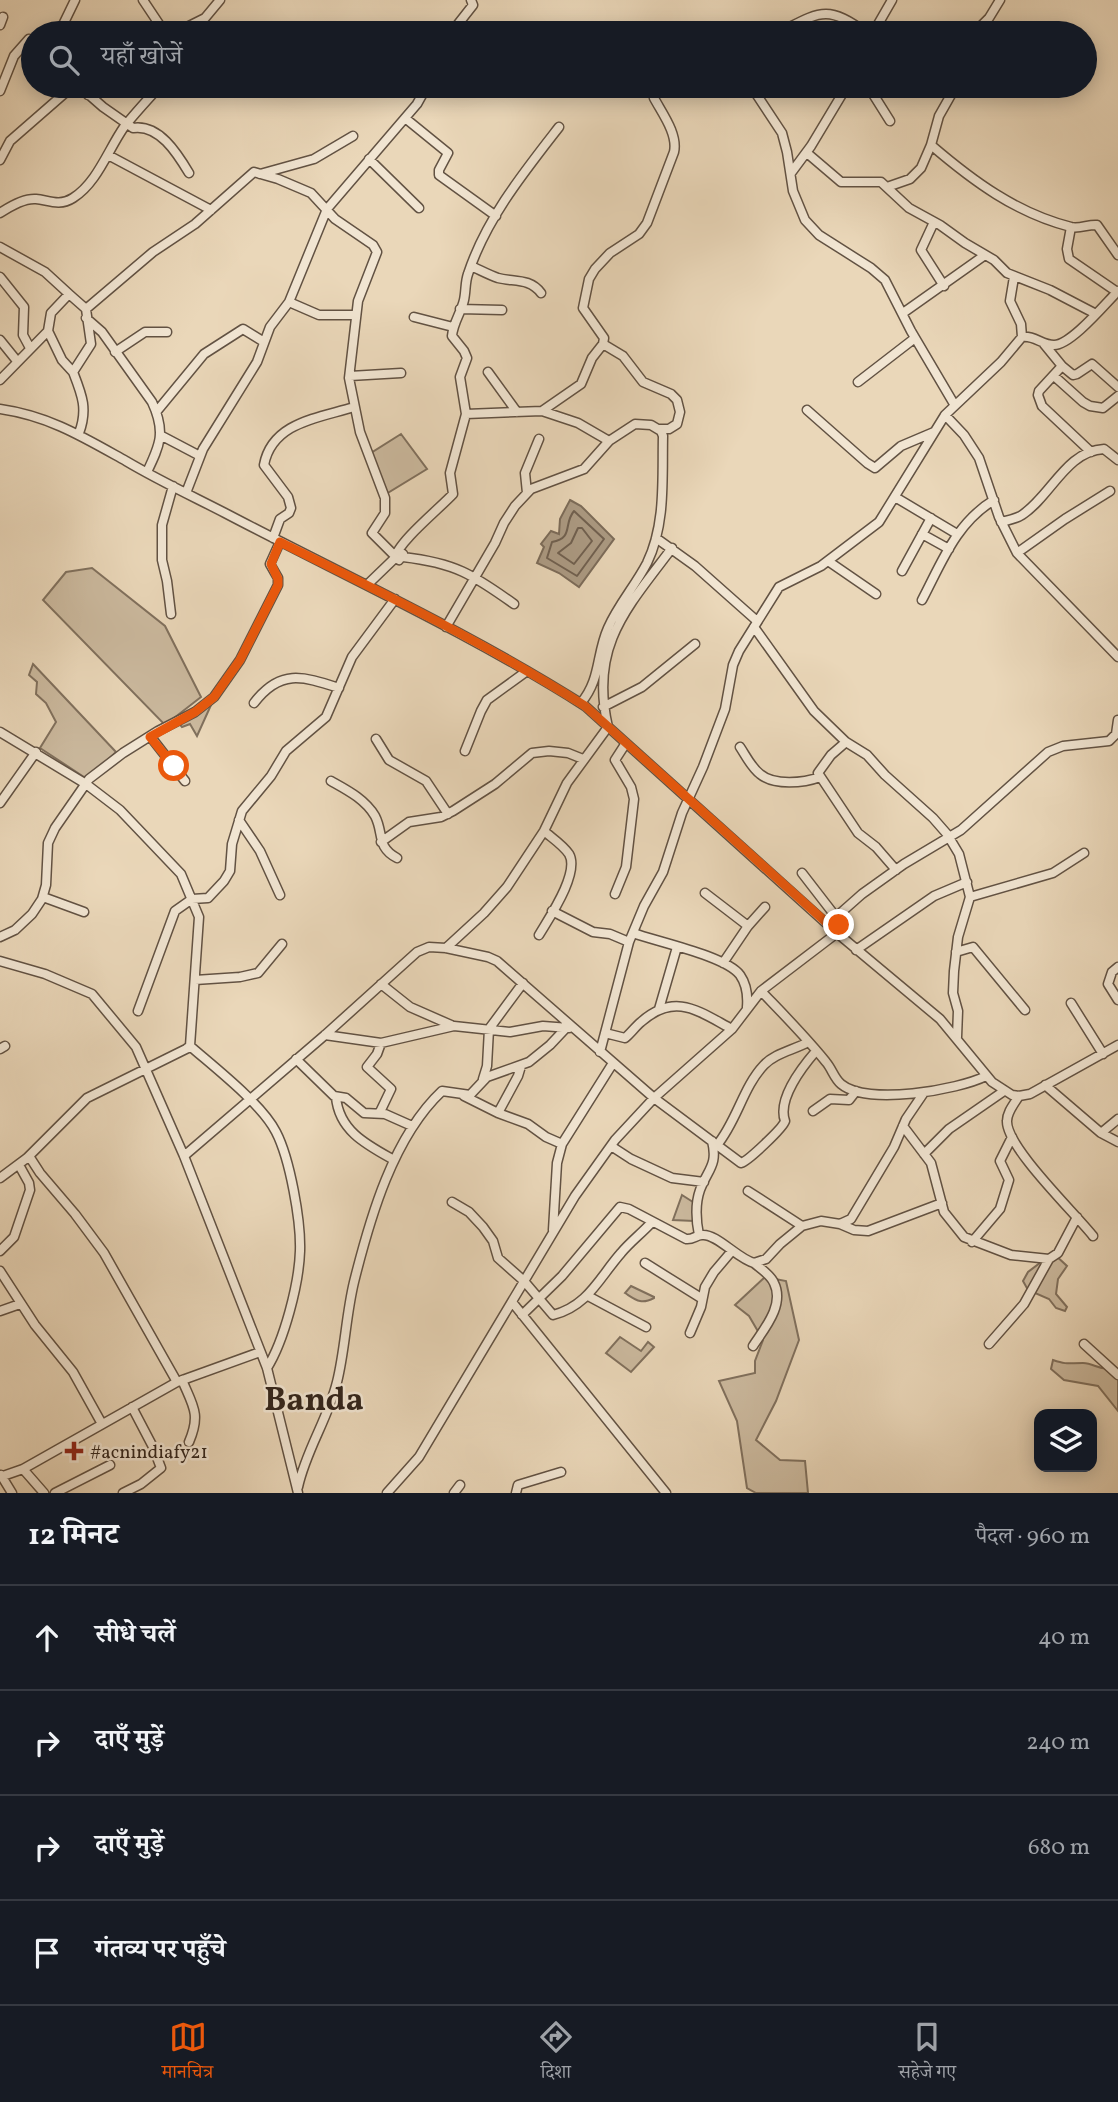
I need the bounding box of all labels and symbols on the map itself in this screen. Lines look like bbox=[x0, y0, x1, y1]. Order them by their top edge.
route start bbox=[158, 750, 189, 781]
route end bbox=[823, 909, 854, 940]
district label: Banda bbox=[264, 1379, 364, 1425]
place label: #acnindiafy21 bbox=[90, 1440, 208, 1466]
marker: #acnindiafy21 bbox=[64, 1441, 84, 1461]

